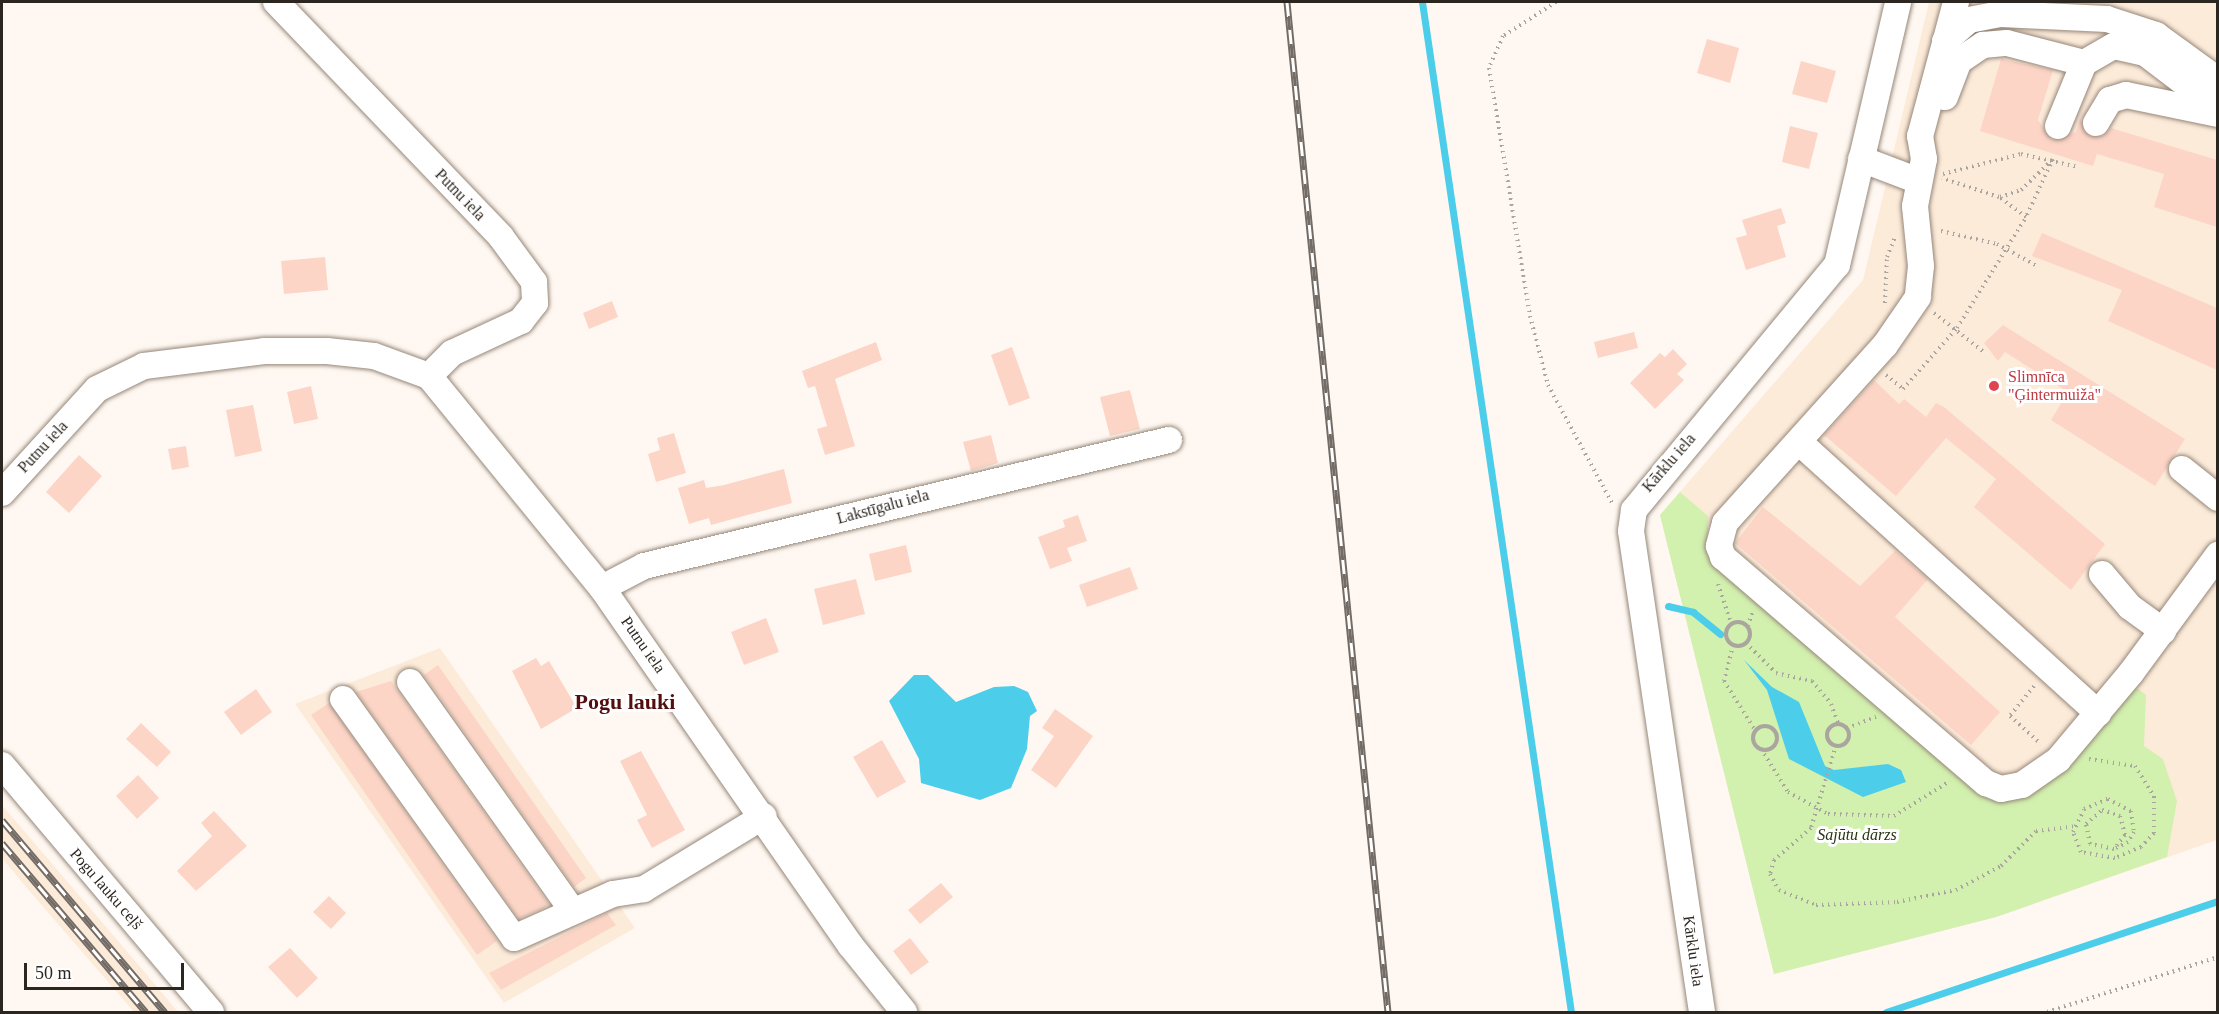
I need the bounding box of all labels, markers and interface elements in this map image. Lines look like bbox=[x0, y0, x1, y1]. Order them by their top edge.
street label: Putnu iela bbox=[431, 165, 489, 225]
place label: Slimnīca "Ģintermuiža" bbox=[2008, 367, 2101, 405]
marker: Slimnīca "Ģintermuiža" bbox=[1985, 377, 2003, 395]
street label: Putnu iela bbox=[14, 417, 72, 477]
street label: Kārklu iela bbox=[1638, 430, 1700, 496]
street label: Lakstīgalu iela bbox=[835, 485, 931, 529]
street label: Putnu iela bbox=[617, 613, 669, 677]
district label: Pogu lauki bbox=[575, 689, 675, 715]
park label: Sajūtu dārzs bbox=[1817, 825, 1897, 845]
street label: Pogu lauku ceļš bbox=[66, 844, 146, 934]
street label: Kārklu iela bbox=[1679, 914, 1707, 988]
scale bar bbox=[27, 951, 188, 989]
text: 50 m bbox=[35, 963, 72, 983]

